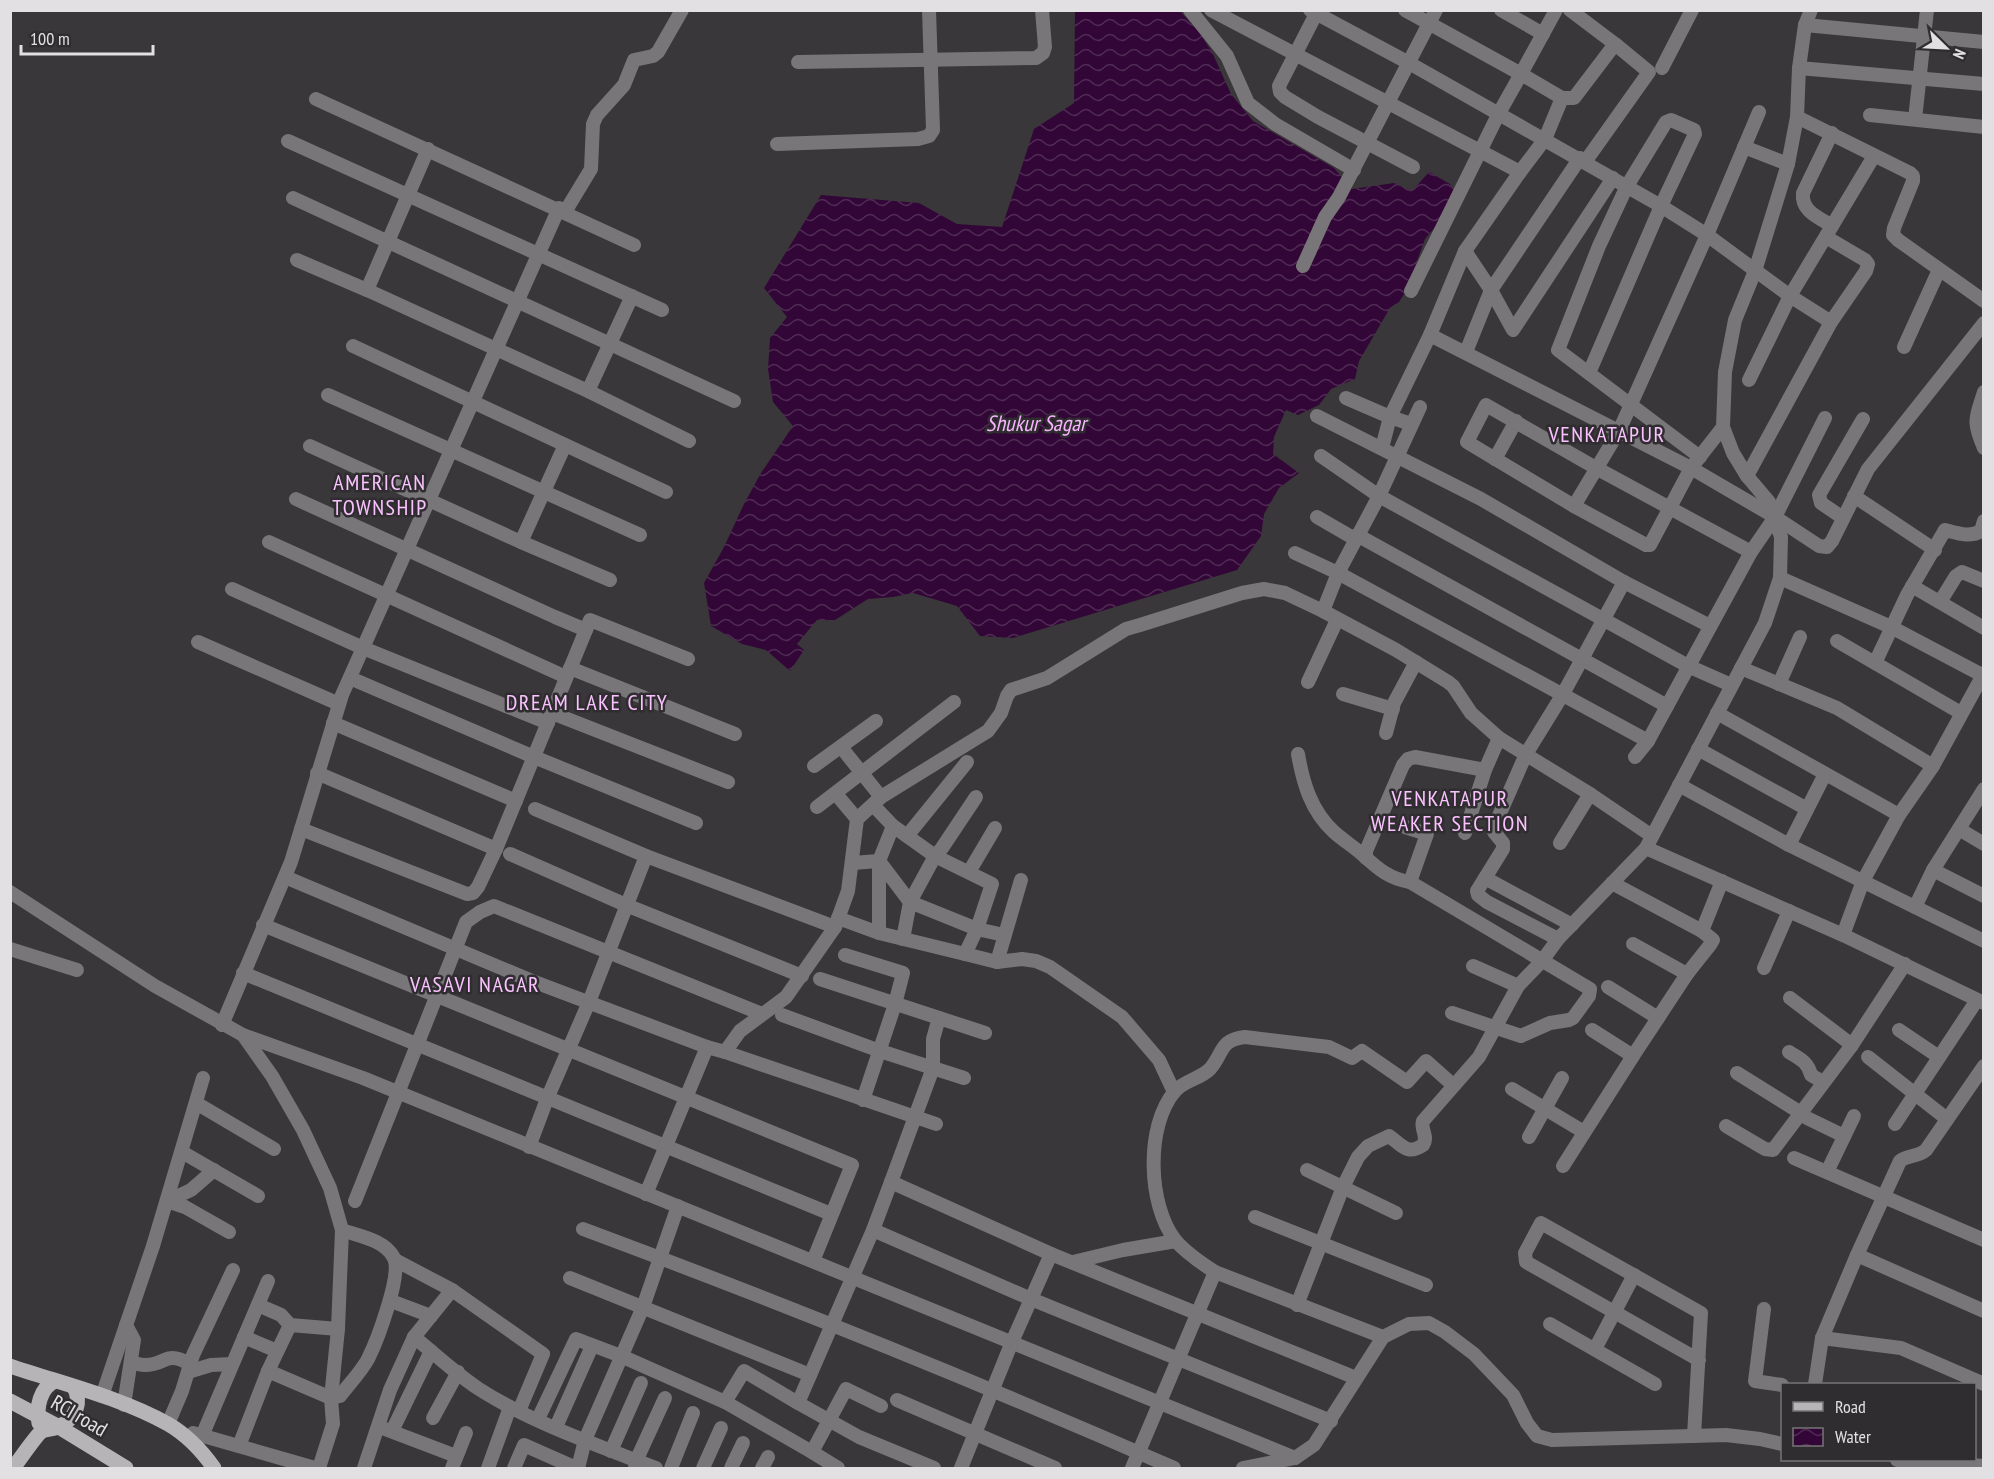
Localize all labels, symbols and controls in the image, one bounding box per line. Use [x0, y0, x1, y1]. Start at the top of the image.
scale bar [21, 18, 153, 56]
north arrow [1916, 18, 1976, 78]
text: 100 m [30, 27, 70, 50]
text: N [1949, 46, 1971, 62]
water label: Shukur Sagar [986, 409, 1089, 437]
district label: VENKATAPUR [1548, 420, 1665, 448]
district label: AMERICAN TOWNSHIP [332, 468, 428, 521]
district label: DREAM LAKE CITY [506, 688, 668, 716]
district label: VENKATAPUR WEAKER SECTION [1371, 784, 1529, 837]
district label: VASAVI NAGAR [409, 970, 540, 998]
legend [1781, 1383, 1976, 1461]
street label: RCI road [46, 1389, 112, 1442]
text: Road [1835, 1395, 1866, 1418]
text: Water [1835, 1425, 1871, 1448]

